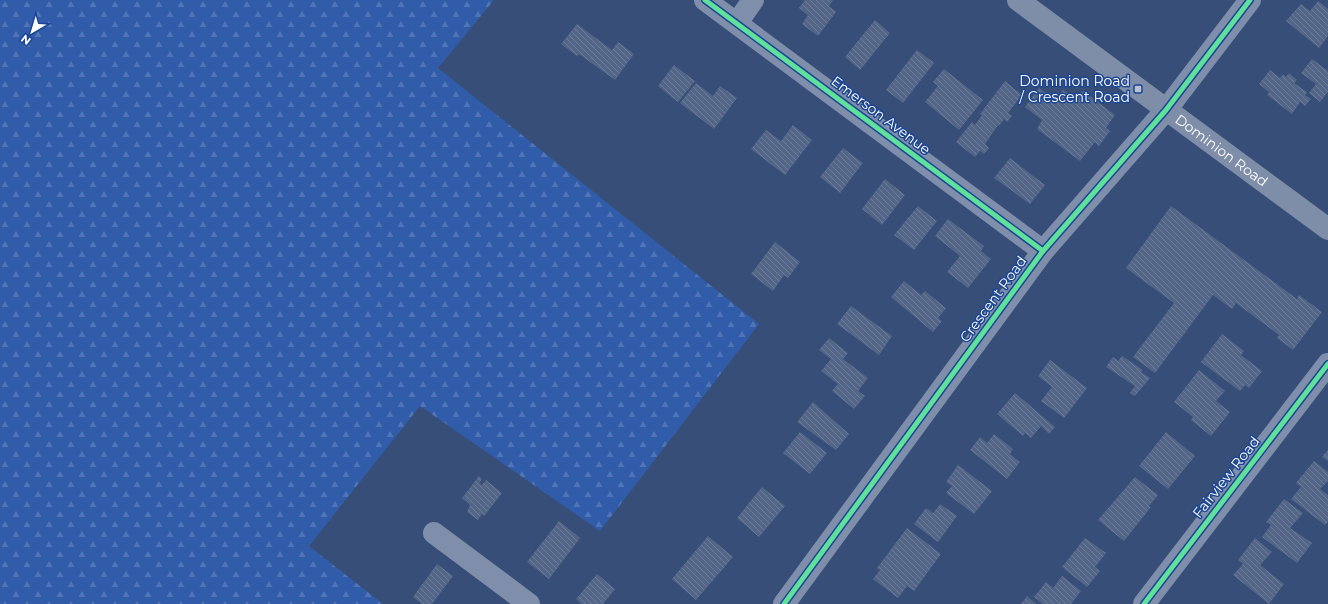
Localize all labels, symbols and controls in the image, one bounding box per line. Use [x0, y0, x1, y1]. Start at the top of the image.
north arrow [12, 12, 52, 52]
text: N [18, 32, 34, 48]
street label: Emerson Avenue [828, 72, 934, 158]
place label: Dominion Road / Crescent Road [1018, 72, 1130, 106]
marker: Dominion Road / Crescent Road [1133, 84, 1143, 94]
street label: Dominion Road [1172, 110, 1271, 190]
street label: Crescent Road [956, 252, 1030, 346]
street label: Fairview Road [1189, 433, 1263, 521]

